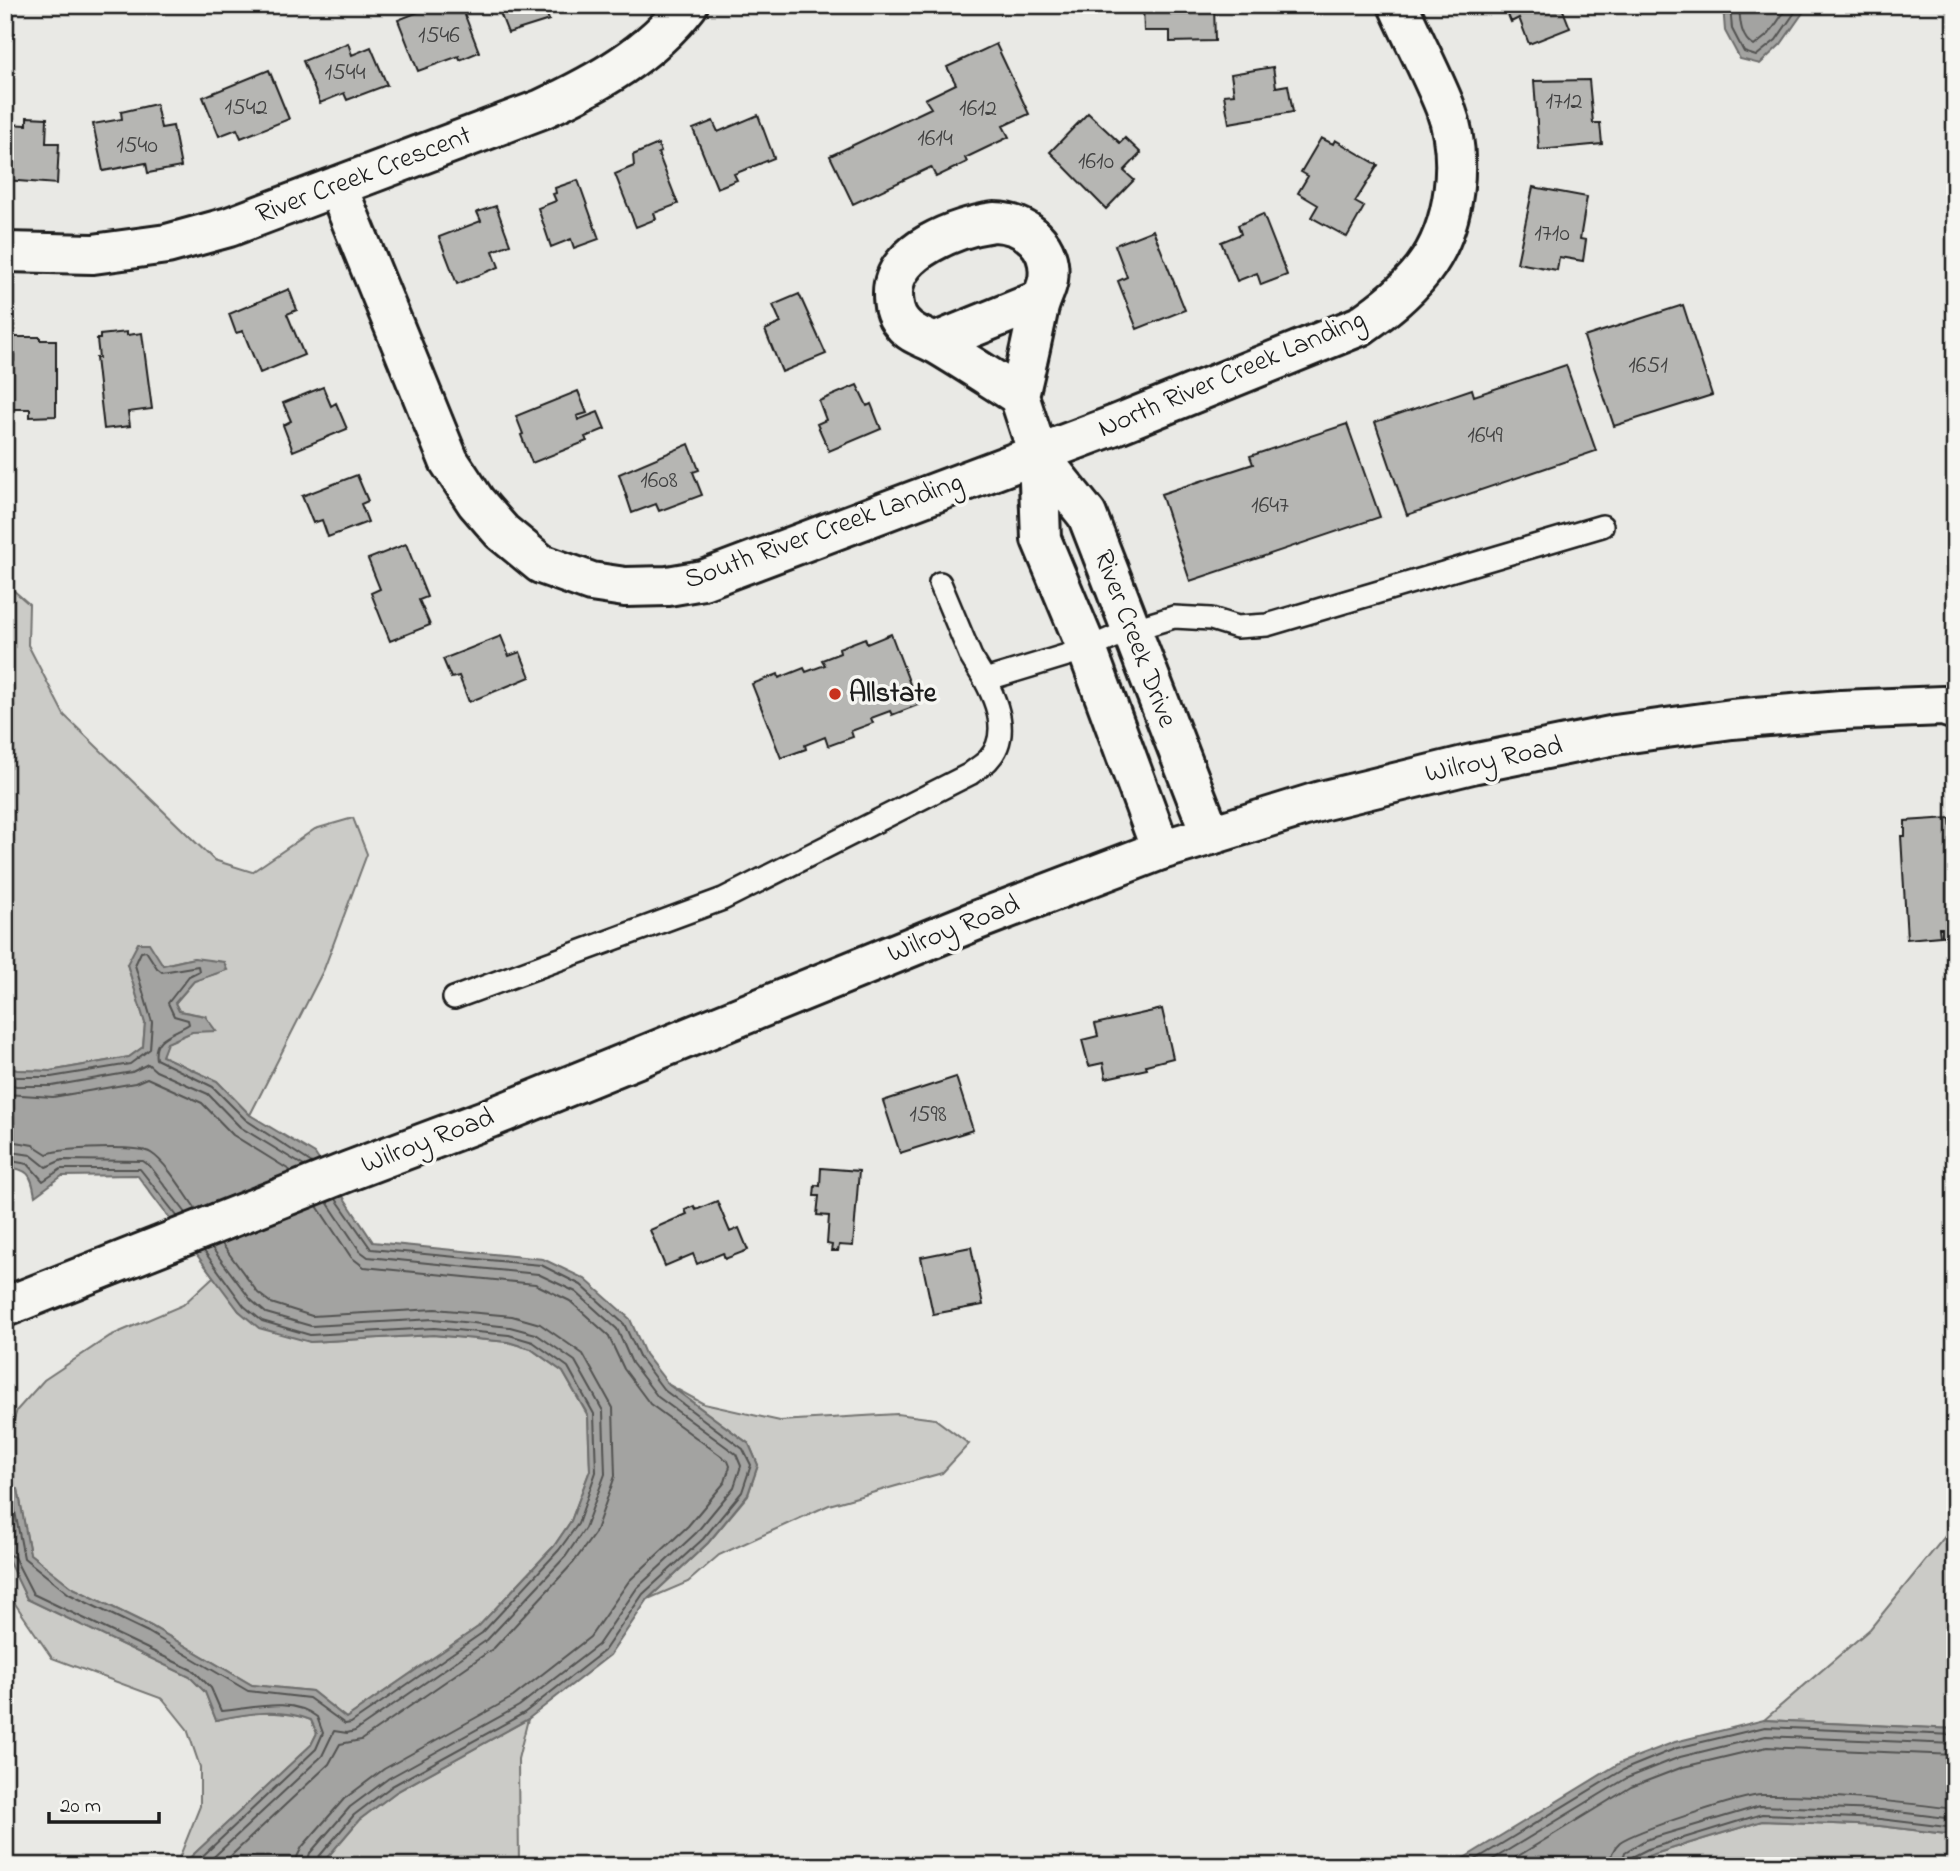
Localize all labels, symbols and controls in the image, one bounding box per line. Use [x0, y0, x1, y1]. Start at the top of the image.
house number: 1546 [418, 19, 460, 54]
house number: 1544 [324, 56, 366, 91]
house number: 1712 [1545, 85, 1583, 120]
house number: 1542 [224, 91, 268, 126]
house number: 1612 [959, 92, 997, 127]
street label: River Creek Crescent [250, 116, 478, 236]
house number: 1614 [917, 122, 953, 157]
house number: 1540 [116, 129, 158, 164]
house number: 1610 [1078, 145, 1114, 180]
house number: 1710 [1534, 217, 1570, 252]
street label: North River Creek Landing [1092, 300, 1372, 450]
house number: 1651 [1628, 349, 1668, 384]
house number: 1649 [1467, 419, 1503, 454]
street label: South River Creek Landing [679, 463, 969, 601]
house number: 1608 [640, 464, 678, 499]
house number: 1647 [1251, 489, 1289, 524]
street label: River Creek Drive [1081, 544, 1187, 734]
place label: Allstate [849, 674, 938, 715]
marker: Allstate [827, 686, 843, 702]
street label: Wilroy Road [1421, 726, 1567, 796]
street label: Wilroy Road [882, 885, 1027, 975]
street label: Wilroy Road [356, 1098, 501, 1186]
house number: 1598 [909, 1098, 947, 1133]
scale bar [49, 1780, 159, 1824]
text: 20 m [60, 1792, 101, 1822]

